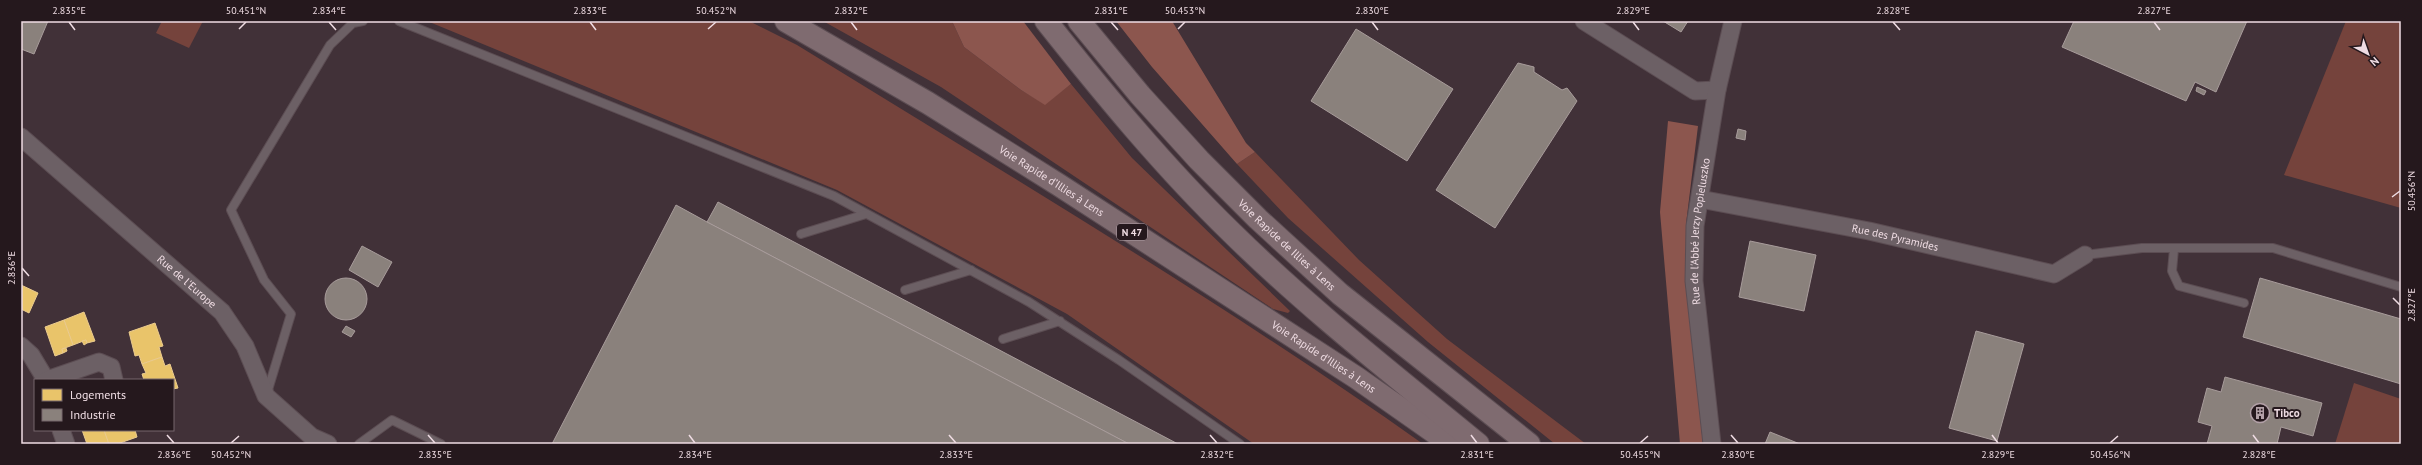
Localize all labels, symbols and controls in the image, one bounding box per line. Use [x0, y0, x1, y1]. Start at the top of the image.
text: 2.835°E [52, 4, 86, 17]
text: 50.451°N [226, 4, 266, 17]
text: 2.834°E [312, 4, 346, 17]
text: 2.833°E [573, 4, 607, 17]
text: 50.452°N [696, 4, 736, 17]
text: 2.832°E [834, 4, 868, 17]
text: 2.831°E [1094, 4, 1128, 17]
text: 50.453°N [1165, 4, 1205, 17]
text: 2.830°E [1355, 4, 1389, 17]
text: 2.829°E [1616, 4, 1650, 17]
text: 2.828°E [1876, 4, 1910, 17]
text: 2.827°E [2137, 4, 2171, 17]
north arrow [2348, 34, 2388, 74]
text: N [2367, 54, 2382, 69]
street label: Voie Rapide d’Illies à Lens [996, 142, 1107, 220]
street label: Rue de l'Abbé Jerzy Popieluszko [1687, 157, 1713, 305]
text: 50.456°N [2405, 171, 2418, 211]
street label: Voie Rapide de Illies à Lens [1235, 196, 1339, 294]
street label: Rue des Pyramides [1851, 221, 1940, 254]
road number: N 47 [1117, 224, 1147, 240]
text: 2.836°E [5, 251, 18, 285]
street label: Rue de l'Europe [154, 252, 220, 311]
text: 2.827°E [2405, 288, 2418, 322]
street label: Voie Rapide d’Illies à Lens [1268, 317, 1379, 396]
legend [34, 379, 174, 431]
text: Logements [70, 387, 126, 402]
building icon: Tibco [2249, 402, 2271, 424]
place label: Tibco [2274, 406, 2300, 420]
text: Industrie [70, 407, 116, 422]
text: 2.836°E [157, 448, 191, 461]
text: 50.452°N [211, 448, 251, 461]
text: 2.835°E [418, 448, 452, 461]
text: 2.834°E [678, 448, 712, 461]
text: 2.833°E [939, 448, 973, 461]
text: 2.832°E [1200, 448, 1234, 461]
text: 2.831°E [1460, 448, 1494, 461]
text: 50.455°N [1620, 448, 1660, 461]
text: 2.830°E [1721, 448, 1755, 461]
text: 2.829°E [1981, 448, 2015, 461]
text: 50.456°N [2090, 448, 2130, 461]
text: 2.828°E [2242, 448, 2276, 461]

